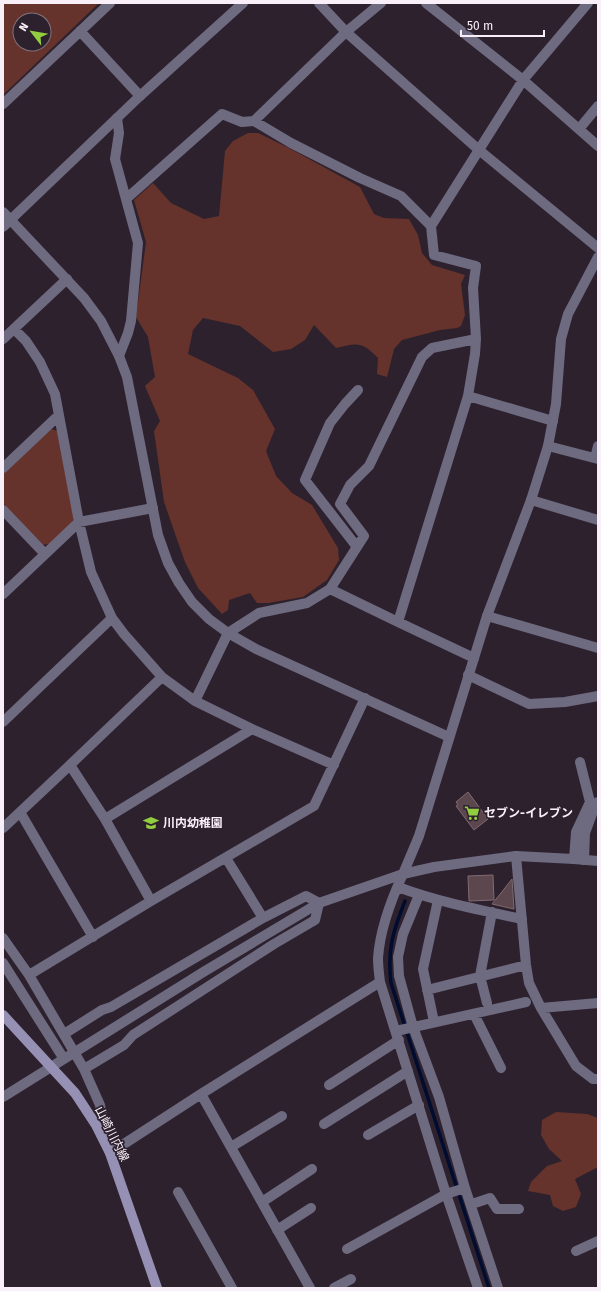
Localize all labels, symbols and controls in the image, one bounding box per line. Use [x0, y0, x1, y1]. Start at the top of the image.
north arrow [12, 12, 52, 52]
scale bar [461, 12, 544, 38]
text: 50 m [467, 19, 493, 33]
text: N [16, 21, 31, 34]
supermarket icon: セブン-イレブン [463, 804, 481, 822]
place label: セブン-イレブン [484, 806, 573, 820]
school or university icon: 川内幼稚園 [142, 814, 160, 832]
place label: 川内幼稚園 [163, 816, 223, 830]
street label: 山崎川内線 [92, 1104, 132, 1164]

